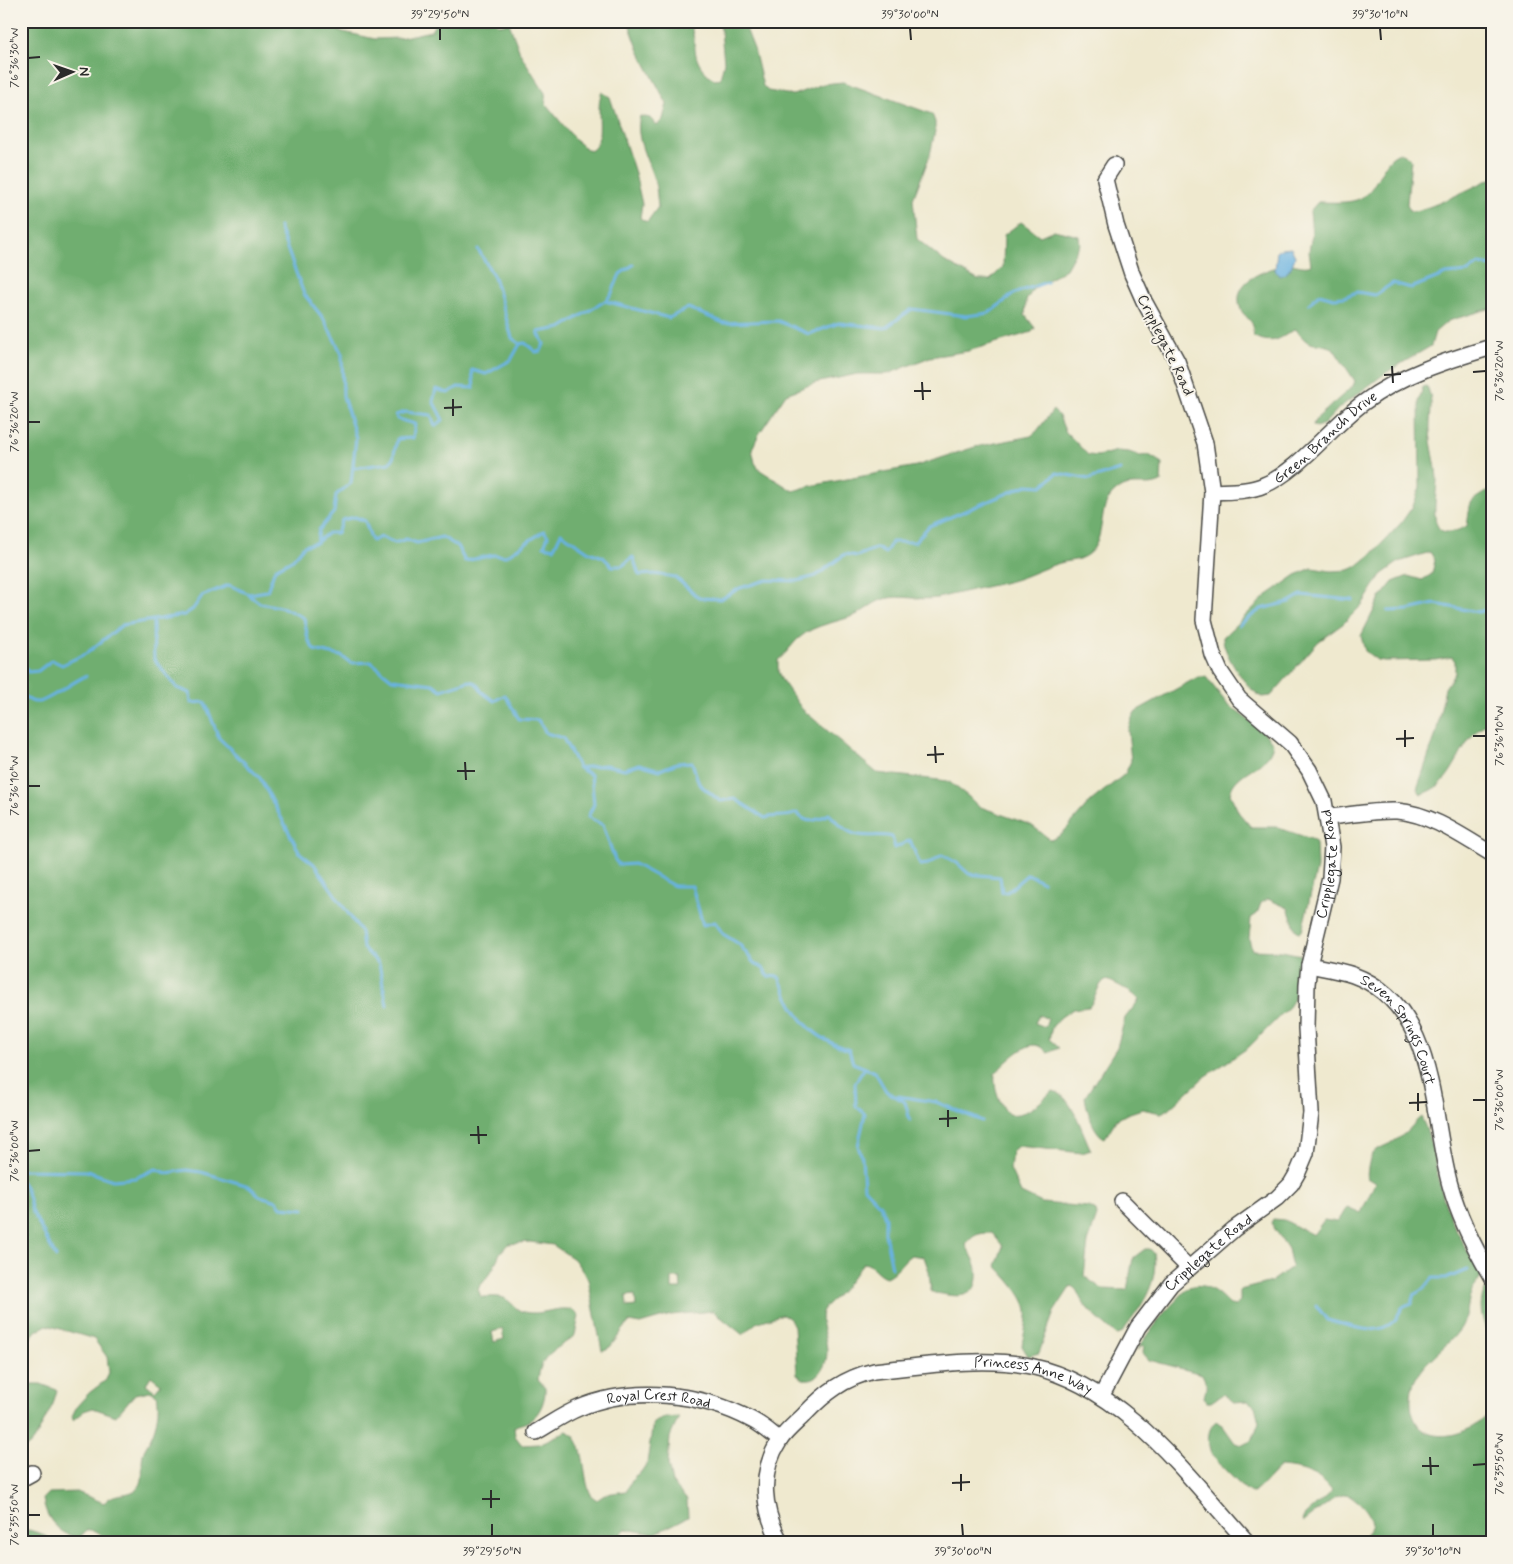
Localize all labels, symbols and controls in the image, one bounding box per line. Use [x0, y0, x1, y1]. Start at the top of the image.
text: 39°29'50"N [411, 7, 469, 23]
text: 39°30'00"N [881, 7, 939, 23]
text: 39°30'10"N [1352, 7, 1408, 23]
text: 76°36'30"W [7, 28, 23, 88]
north arrow [48, 48, 98, 98]
text: N [75, 67, 93, 77]
street label: Cripplegate Road [1131, 291, 1198, 400]
text: 76°36'20"W [1492, 341, 1508, 401]
street label: Green Branch Drive [1270, 387, 1382, 489]
text: 76°36'20"W [7, 392, 23, 452]
text: 76°36'10"W [1492, 706, 1508, 766]
text: 76°36'10"W [7, 756, 23, 816]
street label: Cripplegate Road [1312, 808, 1343, 921]
street label: Seven Springs Court [1357, 970, 1439, 1087]
text: 76°36'00"W [1492, 1069, 1508, 1131]
text: 76°36'00"W [7, 1120, 23, 1182]
street label: Cripplegate Road [1160, 1210, 1257, 1296]
street label: Princess Anne Way [974, 1353, 1096, 1400]
street label: Royal Crest Road [605, 1386, 713, 1414]
text: 76°35'50"W [1492, 1433, 1508, 1495]
text: 76°35'50"W [7, 1484, 23, 1546]
text: 39°29'50"N [463, 1544, 521, 1560]
text: 39°30'00"N [934, 1544, 992, 1560]
text: 39°30'10"N [1405, 1544, 1461, 1560]

